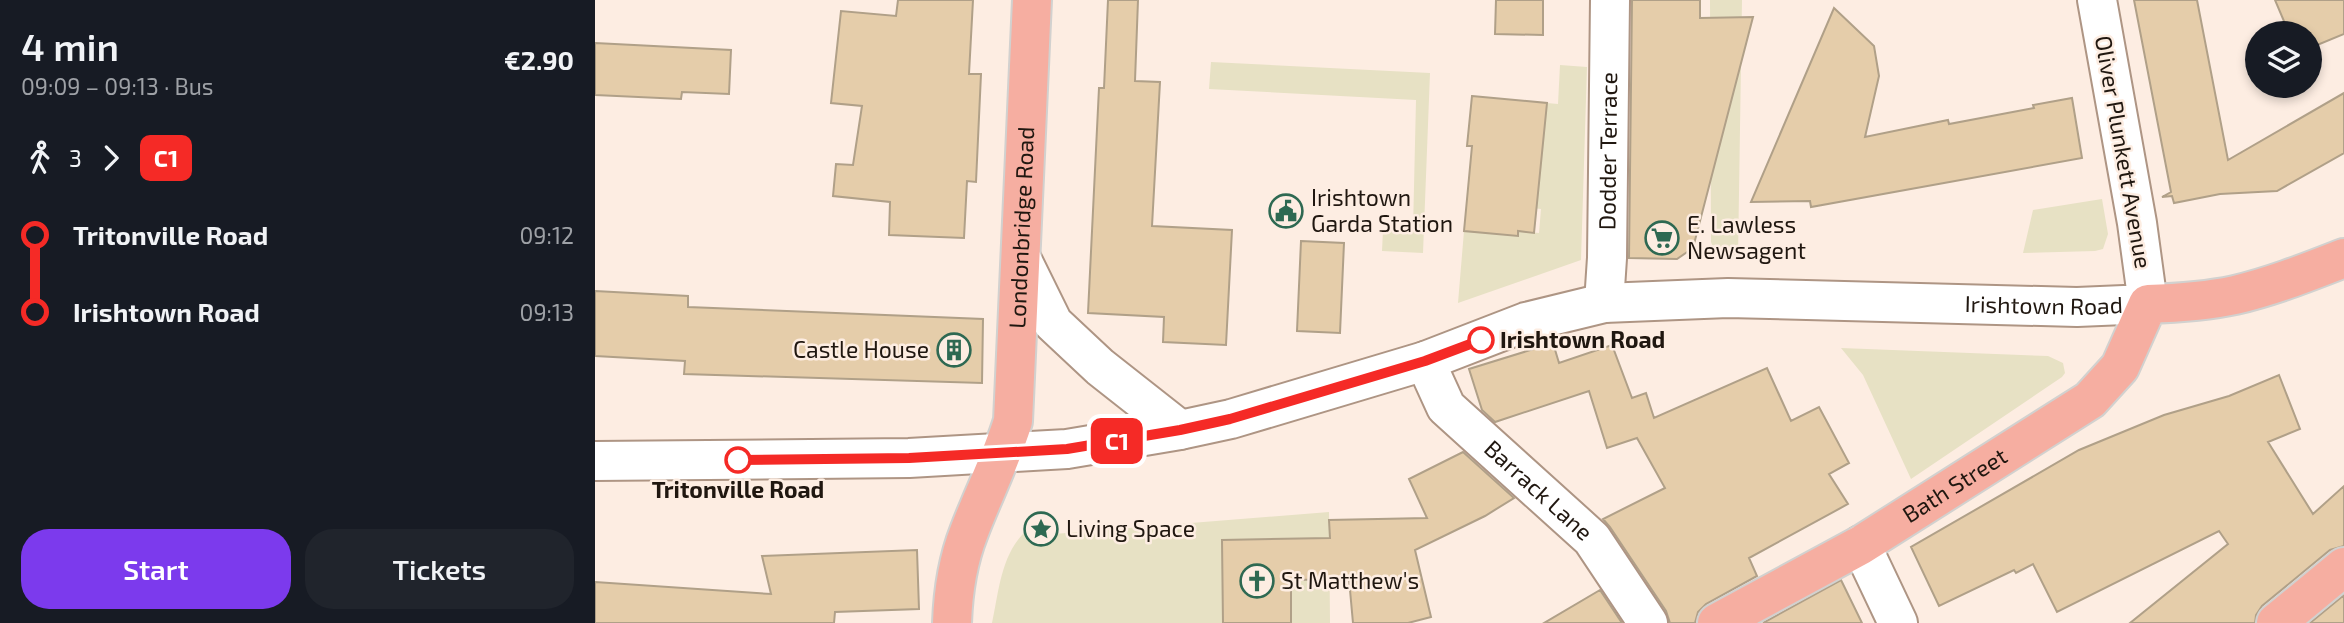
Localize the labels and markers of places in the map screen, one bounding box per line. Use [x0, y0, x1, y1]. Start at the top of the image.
place label: Irishtown Garda Station [1311, 183, 1453, 237]
public building icon: Irishtown Garda Station [1267, 192, 1305, 230]
place label: E. Lawless Newsagent [1687, 210, 1806, 264]
supermarket icon: E. Lawless Newsagent [1643, 219, 1681, 257]
place label: Irishtown Road [1500, 325, 1665, 353]
marker: Irishtown Road [1468, 327, 1494, 353]
building icon: Castle House [935, 331, 973, 369]
place label: Castle House [793, 335, 929, 363]
marker: Tritonville Road [725, 447, 751, 473]
place label: Tritonville Road [652, 475, 824, 503]
place icon: Living Space [1022, 510, 1060, 548]
place label: Living Space [1066, 514, 1195, 542]
church icon: St Matthew's [1238, 562, 1276, 600]
place label: St Matthew's [1281, 566, 1419, 594]

